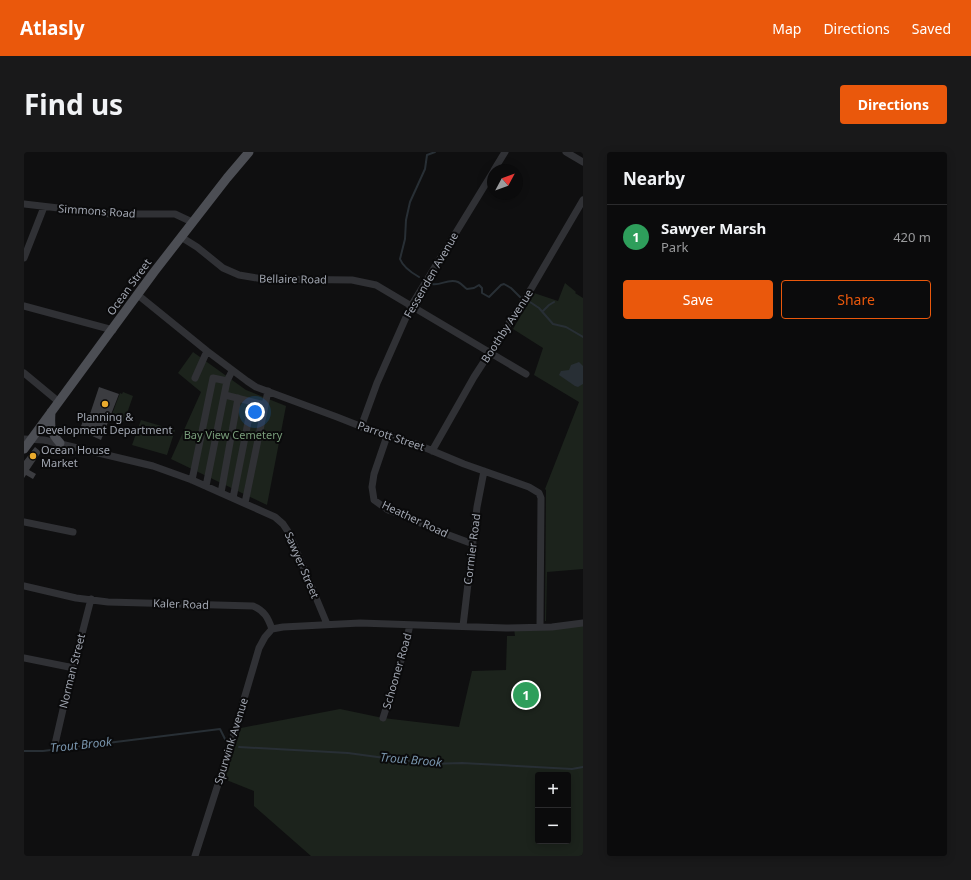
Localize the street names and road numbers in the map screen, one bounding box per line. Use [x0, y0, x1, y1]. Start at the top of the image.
street label: Simmons Road [58, 200, 136, 221]
street label: Fessenden Avenue [400, 229, 461, 320]
street label: Ocean Street [103, 255, 154, 318]
street label: Bellaire Road [259, 270, 327, 287]
street label: Boothby Avenue [477, 286, 536, 365]
street label: Parrott Street [356, 417, 427, 454]
street label: Heather Road [380, 497, 451, 540]
street label: Cormier Road [460, 513, 483, 585]
street label: Sawyer Street [282, 529, 323, 600]
street label: Kaler Road [153, 595, 209, 612]
street label: Schooner Road [379, 631, 415, 711]
street label: Norman Street [55, 632, 88, 710]
street label: Spurwink Avenue [210, 696, 251, 786]

